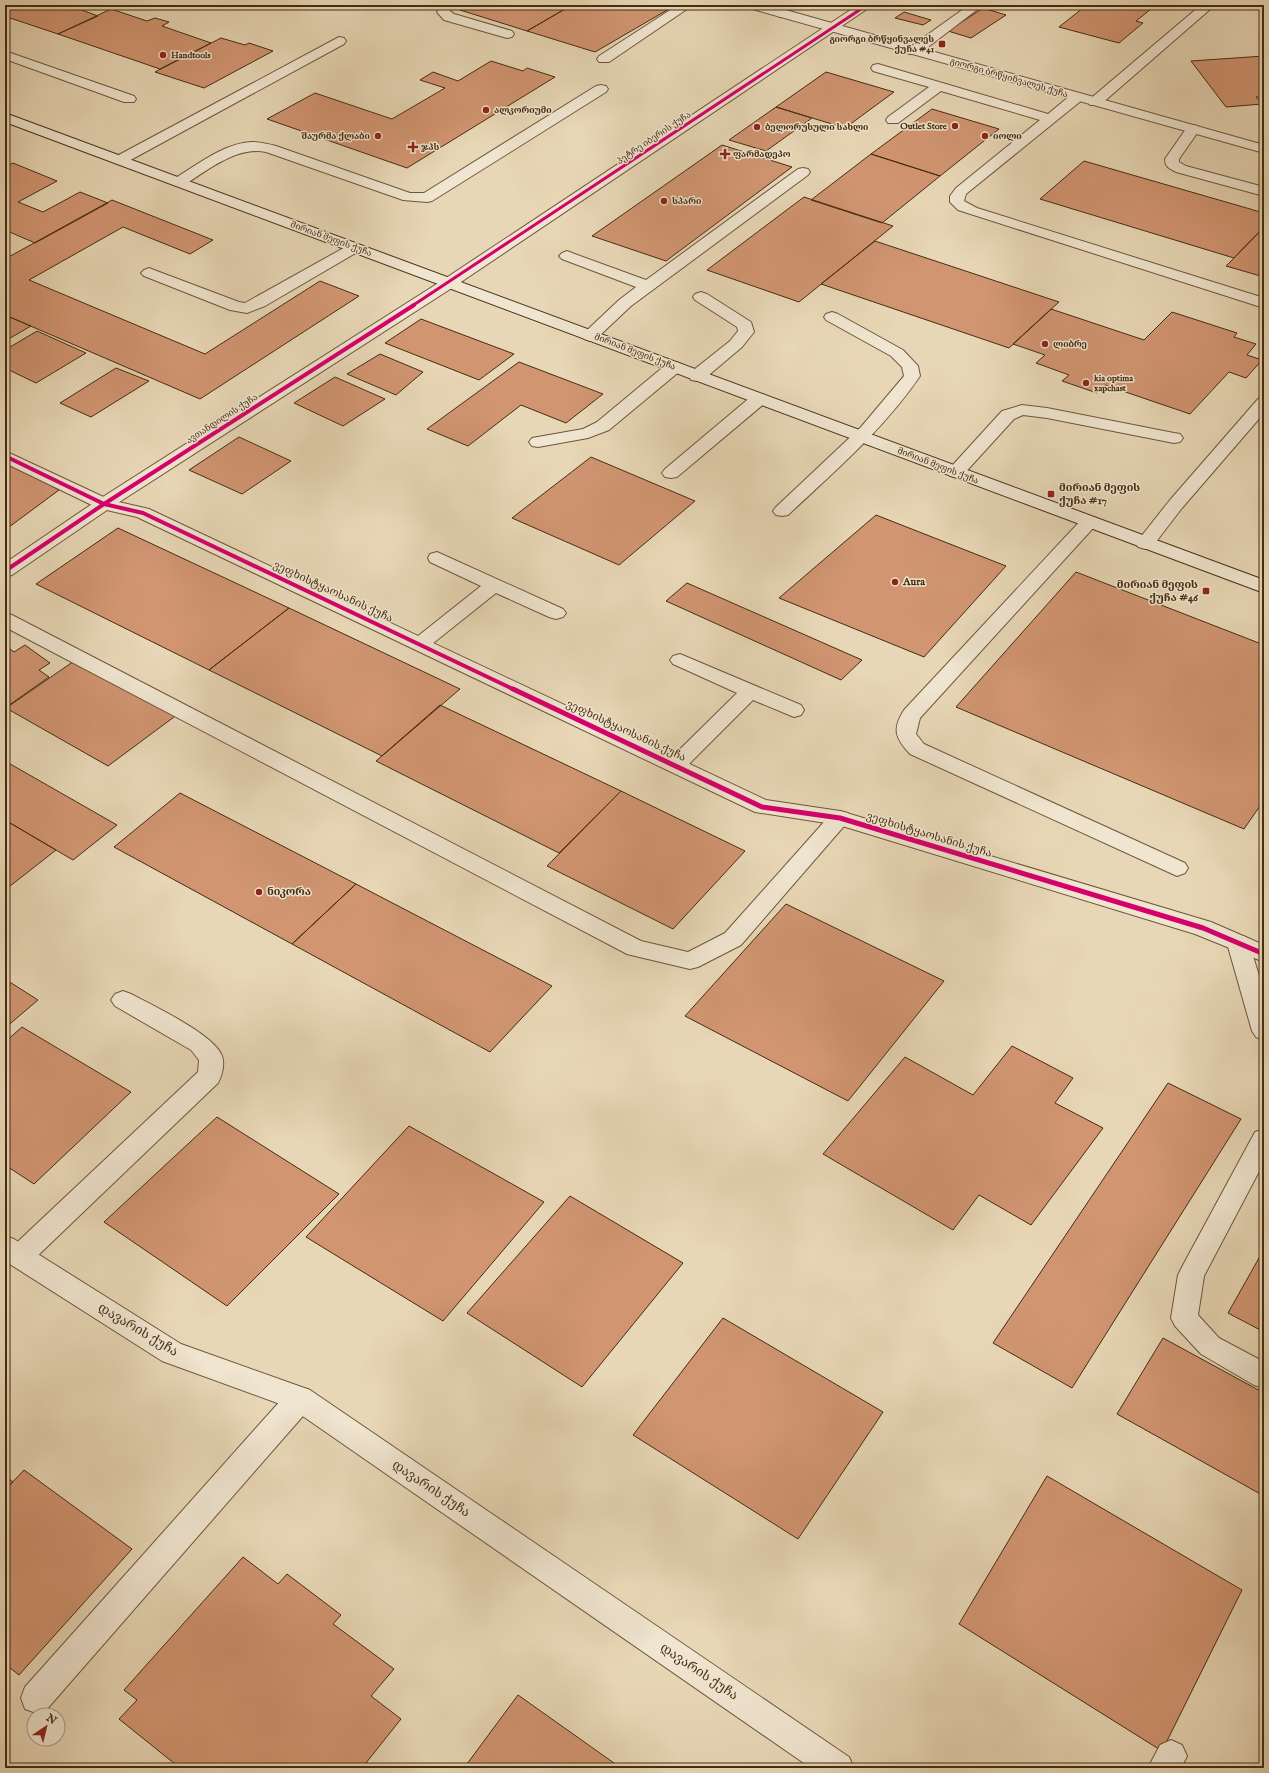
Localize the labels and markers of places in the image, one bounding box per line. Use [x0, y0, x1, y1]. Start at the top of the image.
place label: გიორგი ბრწყინვალეს ქუჩა #41 [829, 34, 935, 55]
marker: გიორგი ბრწყინვალეს ქუჩა #41 [937, 39, 947, 49]
marker: Handtools [158, 50, 168, 60]
place label: Handtools [171, 50, 211, 61]
marker: ალკორიუმი [481, 105, 491, 115]
place label: ალკორიუმი [494, 105, 552, 116]
place label: Outlet Store [900, 121, 948, 132]
marker: Outlet Store [950, 121, 960, 131]
marker: ბელორუსული სახლი [752, 122, 762, 132]
place label: ბელორუსული სახლი [765, 122, 869, 133]
place label: შაურმა ქლაბი [300, 131, 370, 142]
marker: შაურმა ქლაბი [373, 131, 383, 141]
marker: იოლი [980, 131, 990, 141]
place label: იოლი [993, 131, 1022, 142]
marker: ჯპს [408, 142, 418, 152]
place label: ჯპს [421, 142, 439, 153]
marker: ფარმადეპო [720, 149, 730, 159]
place label: ფარმადეპო [733, 149, 791, 160]
marker: სპარი [659, 196, 669, 206]
place label: სპარი [672, 196, 701, 207]
marker: ლიბრე [1040, 339, 1050, 349]
place label: ლიბრე [1053, 339, 1087, 350]
place label: kia optima xapchast [1093, 373, 1134, 394]
marker: kia optima xapchast [1081, 378, 1091, 388]
place label: მირიან მეფის ქუჩა #17 [1059, 481, 1140, 508]
marker: მირიან მეფის ქუჩა #17 [1046, 489, 1056, 499]
place label: Aura [902, 575, 925, 589]
marker: Aura [890, 577, 900, 587]
place label: მირიან მეფის ქუჩა #46 [1117, 578, 1199, 605]
marker: მირიან მეფის ქუჩა #46 [1201, 586, 1211, 596]
place label: ნიკორა [267, 885, 311, 899]
marker: ნიკორა [254, 887, 264, 897]

